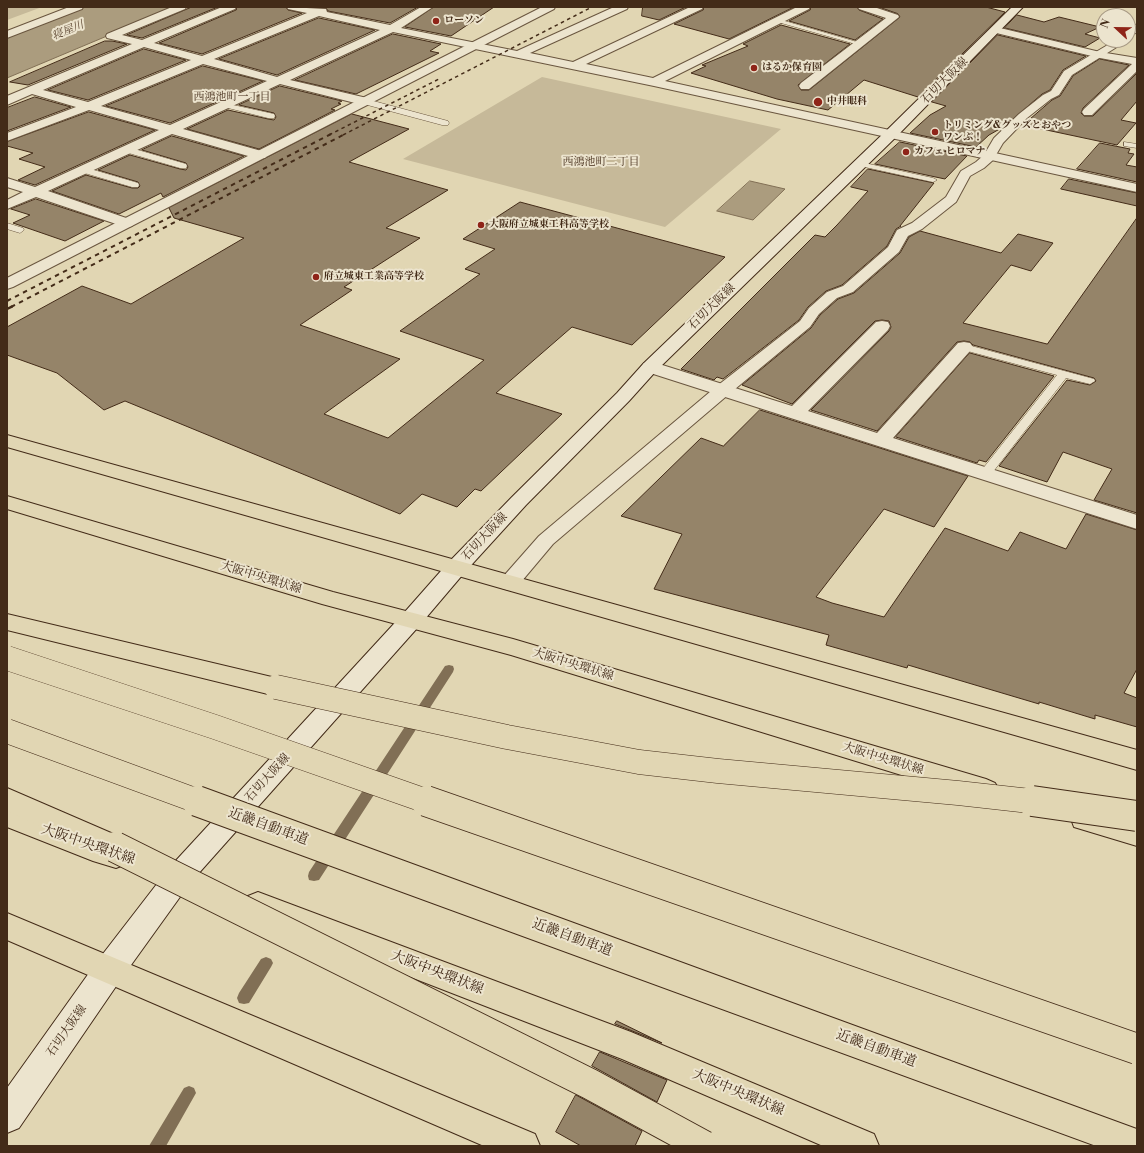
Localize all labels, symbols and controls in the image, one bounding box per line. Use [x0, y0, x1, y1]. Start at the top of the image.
north arrow [1096, 8, 1136, 48]
place label: ローソン [444, 15, 484, 27]
marker: ローソン [431, 16, 441, 26]
text: N [1098, 17, 1114, 31]
water label: 寝屋川 [50, 19, 86, 43]
street label: 石切大阪線 [919, 55, 971, 107]
place label: はるか保育園 [762, 62, 822, 74]
marker: はるか保育園 [749, 63, 759, 73]
district label: 西鴻池町一丁目 [194, 90, 270, 104]
marker: 中井眼科 [812, 96, 824, 108]
place label: 中井眼科 [827, 96, 867, 108]
place label: トリミング&グッズとおやつ ワンぷ！ [943, 120, 1071, 144]
marker: トリミング&グッズとおやつ ワンぷ！ [930, 127, 940, 137]
place label: カフェ ヒロマナ [914, 146, 986, 158]
marker: カフェ ヒロマナ [901, 147, 911, 157]
district label: 西鴻池町二丁目 [563, 155, 639, 169]
place label: 大阪府立城東工科高等学校 [489, 219, 609, 231]
marker: 大阪府立城東工科高等学校 [476, 220, 486, 230]
place label: 府立城東工業高等学校 [324, 271, 424, 283]
marker: 府立城東工業高等学校 [311, 272, 321, 282]
street label: 石切大阪線 [685, 281, 739, 333]
street label: 石切大阪線 [459, 510, 511, 564]
street label: 大阪中央環状線 [219, 559, 303, 597]
street label: 大阪中央環状線 [531, 646, 615, 684]
street label: 大阪中央環状線 [841, 740, 925, 778]
street label: 石切大阪線 [243, 751, 293, 805]
street label: 近畿自動車道 [226, 805, 310, 849]
street label: 大阪中央環状線 [39, 821, 137, 869]
street label: 近畿自動車道 [530, 916, 614, 960]
street label: 大阪中央環状線 [388, 948, 486, 998]
street label: 石切大阪線 [44, 1002, 90, 1060]
street label: 近畿自動車道 [834, 1027, 918, 1071]
street label: 大阪中央環状線 [690, 1066, 786, 1120]

